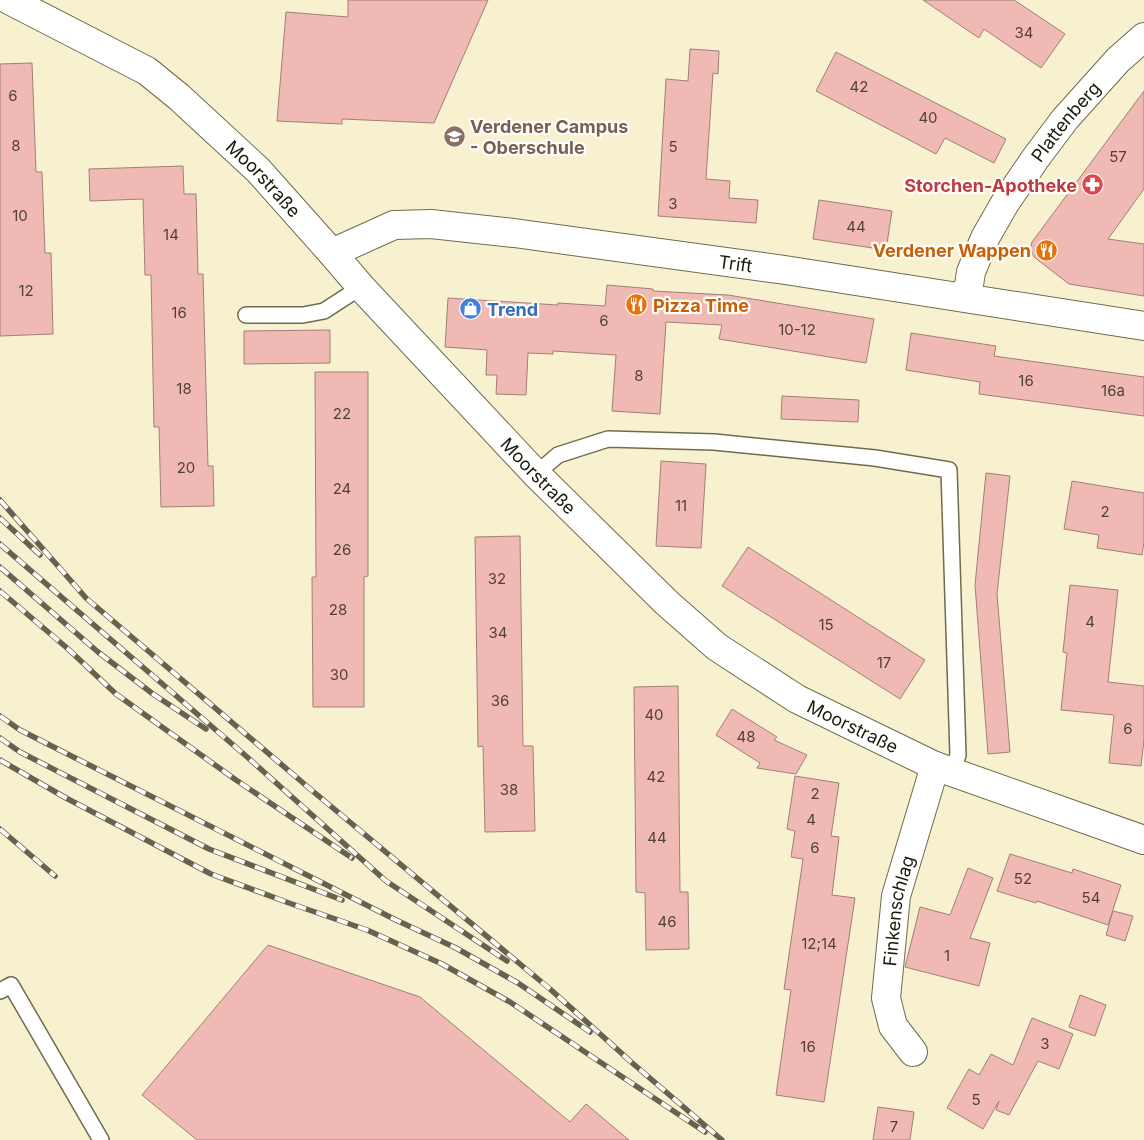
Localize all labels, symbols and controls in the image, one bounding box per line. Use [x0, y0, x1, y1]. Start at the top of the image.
house number: 34 [1015, 23, 1033, 42]
house number: 42 [850, 77, 868, 96]
street label: Plattenberg [1026, 77, 1104, 166]
house number: 6 [8, 86, 18, 105]
house number: 40 [918, 108, 938, 127]
place label: Verdener Campus - Oberschule [470, 116, 628, 158]
school or university icon: Verdener Campus - Oberschule [442, 124, 466, 148]
house number: 8 [11, 136, 21, 155]
street label: Moorstraße [222, 136, 305, 221]
house number: 5 [668, 137, 678, 156]
house number: 57 [1109, 147, 1127, 166]
pharmacy icon: Storchen-Apotheke [1081, 173, 1105, 197]
place label: Storchen-Apotheke [904, 175, 1077, 196]
house number: 3 [668, 194, 678, 213]
house number: 10 [12, 206, 28, 225]
house number: 44 [846, 217, 866, 236]
house number: 14 [163, 225, 179, 244]
restaurant icon: Verdener Wappen [1035, 238, 1059, 262]
place label: Verdener Wappen [873, 240, 1031, 261]
street label: Trift [717, 251, 754, 276]
house number: 12 [18, 281, 34, 300]
restaurant icon: Pizza Time [625, 293, 649, 317]
place label: Pizza Time [653, 295, 749, 316]
shop icon: Trend [459, 297, 483, 321]
place label: Trend [487, 299, 538, 320]
house number: 16 [171, 303, 187, 322]
house number: 6 [599, 311, 609, 330]
house number: 10-12 [778, 320, 816, 339]
house number: 8 [634, 366, 644, 385]
house number: 16 [1018, 371, 1034, 390]
house number: 18 [176, 379, 192, 398]
house number: 16a [1101, 381, 1125, 400]
house number: 22 [333, 404, 351, 423]
street label: Moorstraße [497, 433, 581, 518]
house number: 20 [177, 458, 195, 477]
house number: 24 [333, 479, 351, 498]
house number: 11 [675, 496, 687, 515]
house number: 2 [1100, 502, 1110, 521]
house number: 26 [333, 540, 351, 559]
house number: 32 [488, 569, 506, 588]
house number: 28 [329, 600, 347, 619]
house number: 4 [1085, 612, 1095, 631]
house number: 15 [818, 615, 834, 634]
house number: 34 [489, 623, 507, 642]
house number: 17 [877, 653, 891, 672]
house number: 30 [330, 665, 348, 684]
house number: 36 [491, 691, 509, 710]
street label: Moorstraße [804, 695, 902, 757]
house number: 40 [644, 705, 664, 724]
house number: 6 [1123, 719, 1133, 738]
house number: 48 [737, 727, 755, 746]
house number: 42 [647, 767, 665, 786]
house number: 38 [500, 780, 518, 799]
house number: 2 [810, 784, 820, 803]
house number: 4 [806, 810, 816, 829]
house number: 44 [647, 828, 667, 847]
house number: 6 [810, 838, 820, 857]
street label: Finkenschlag [879, 853, 918, 967]
house number: 52 [1014, 869, 1032, 888]
house number: 54 [1082, 888, 1100, 907]
house number: 46 [658, 912, 677, 931]
house number: 12;14 [801, 934, 837, 953]
house number: 1 [944, 946, 950, 965]
house number: 3 [1040, 1034, 1050, 1053]
house number: 16 [800, 1037, 816, 1056]
house number: 5 [971, 1090, 981, 1109]
house number: 7 [890, 1117, 898, 1136]

